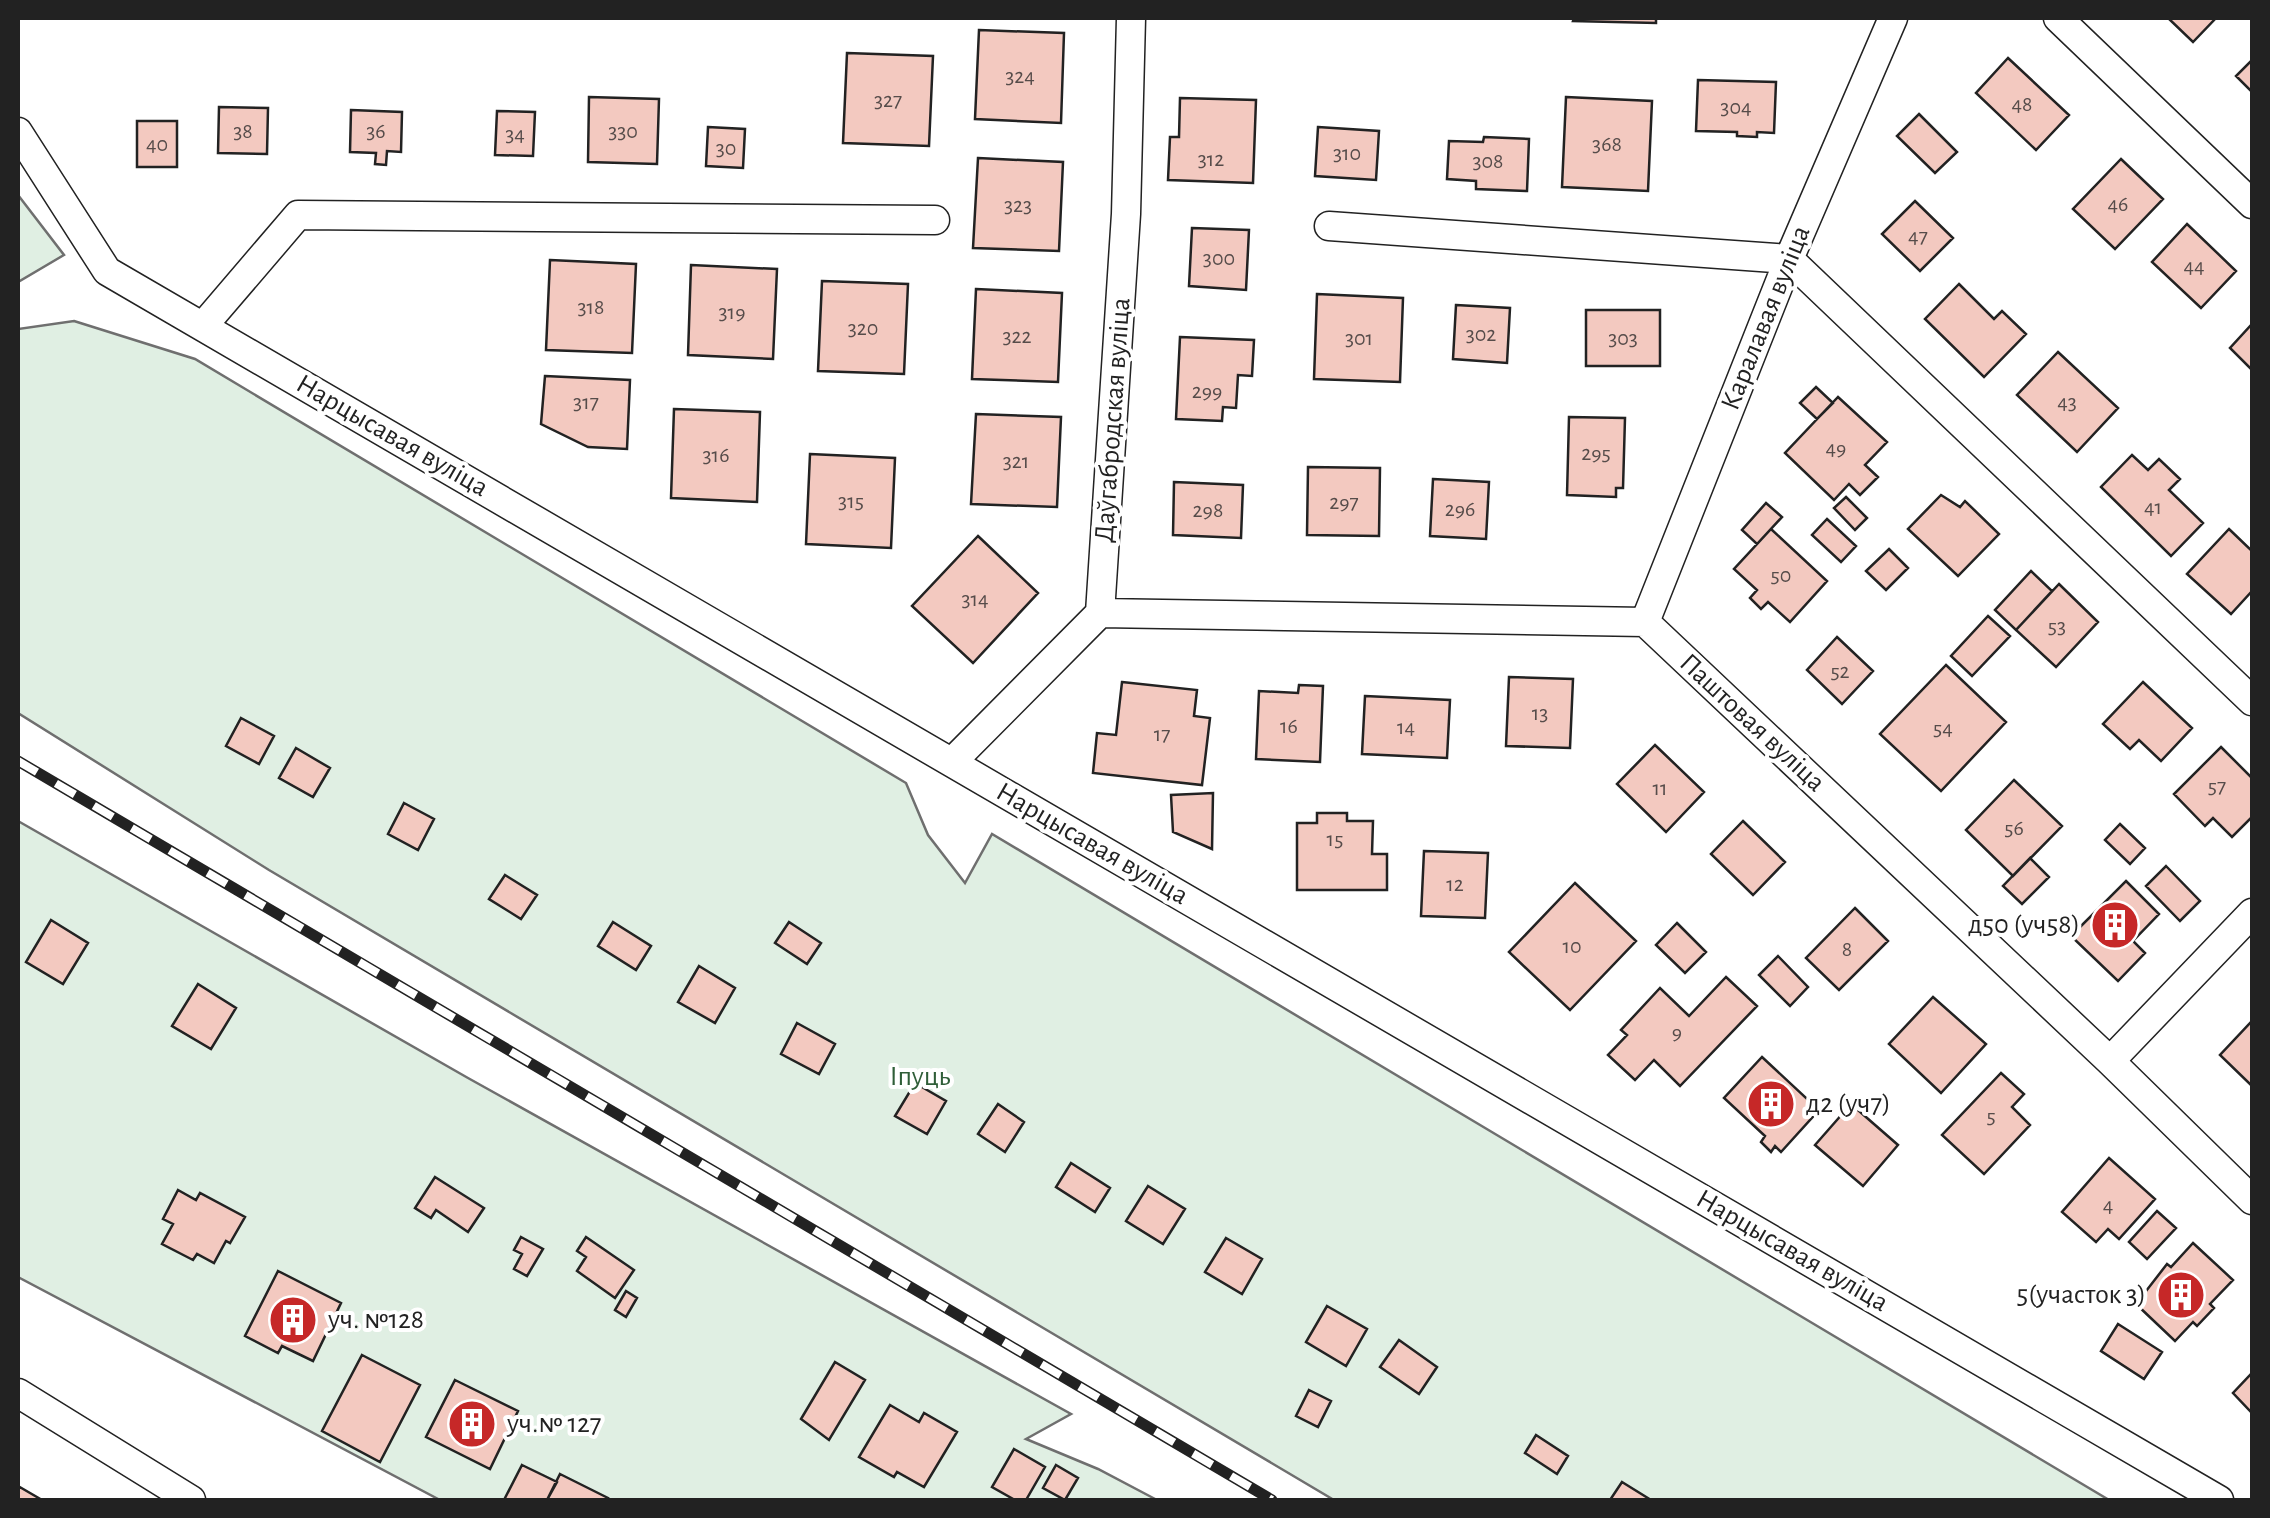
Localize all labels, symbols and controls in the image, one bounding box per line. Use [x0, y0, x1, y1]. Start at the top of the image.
house number: 324 [1005, 65, 1035, 87]
house number: 327 [874, 89, 902, 111]
house number: 48 [2011, 93, 2033, 115]
house number: 304 [1720, 96, 1752, 118]
house number: 38 [233, 120, 253, 142]
house number: 36 [366, 120, 386, 142]
house number: 330 [608, 120, 638, 142]
house number: 34 [505, 123, 525, 145]
house number: 40 [146, 133, 168, 155]
house number: 368 [1592, 133, 1622, 155]
house number: 30 [716, 137, 736, 159]
house number: 310 [1333, 142, 1361, 164]
house number: 312 [1198, 148, 1224, 170]
house number: 308 [1472, 150, 1504, 172]
house number: 46 [2108, 193, 2128, 215]
house number: 323 [1004, 194, 1032, 216]
street label: Каралавая вуліца [1716, 222, 1816, 414]
house number: 47 [1908, 225, 1928, 247]
house number: 300 [1203, 247, 1235, 269]
house number: 44 [2183, 255, 2205, 277]
house number: 318 [577, 296, 605, 318]
street label: Даўгабродская вуліца [1090, 296, 1136, 543]
house number: 319 [719, 301, 745, 323]
house number: 320 [848, 317, 878, 339]
house number: 302 [1466, 323, 1496, 345]
house number: 322 [1002, 325, 1032, 347]
house number: 301 [1345, 327, 1373, 349]
house number: 303 [1608, 327, 1638, 349]
street label: Нарцысавая вуліца [291, 370, 493, 502]
house number: 299 [1192, 380, 1222, 402]
house number: 317 [573, 391, 599, 413]
house number: 43 [2057, 391, 2077, 413]
house number: 49 [1826, 437, 1846, 459]
house number: 295 [1581, 442, 1611, 464]
house number: 316 [703, 444, 729, 466]
house number: 321 [1003, 450, 1029, 472]
house number: 315 [838, 490, 864, 512]
house number: 297 [1329, 491, 1359, 513]
house number: 41 [2144, 496, 2162, 518]
house number: 296 [1445, 498, 1475, 520]
house number: 298 [1193, 499, 1223, 521]
house number: 50 [1771, 564, 1791, 586]
house number: 314 [961, 588, 989, 610]
house number: 53 [2048, 615, 2066, 637]
street label: Паштовая вуліца [1674, 649, 1830, 797]
house number: 52 [1830, 660, 1850, 682]
house number: 13 [1532, 702, 1548, 724]
house number: 16 [1280, 715, 1298, 737]
house number: 14 [1397, 716, 1415, 738]
house number: 54 [1933, 717, 1953, 739]
house number: 17 [1154, 723, 1170, 745]
house number: 57 [2208, 775, 2226, 797]
house number: 11 [1652, 777, 1668, 799]
street label: Нарцысавая вуліца [991, 778, 1193, 910]
house number: 56 [2004, 817, 2024, 839]
house number: 15 [1327, 828, 1343, 850]
house number: 12 [1446, 873, 1464, 895]
building icon: д50 (уч58) [2089, 899, 2141, 951]
place label: д50 (уч58) [1968, 911, 2080, 939]
house number: 10 [1562, 935, 1582, 957]
house number: 8 [1842, 938, 1852, 960]
house number: 9 [1672, 1021, 1682, 1043]
park label: Іпуць [890, 1063, 951, 1091]
building icon: д2 (уч7) [1745, 1078, 1797, 1130]
place label: д2 (уч7) [1806, 1090, 1891, 1118]
house number: 5 [1986, 1105, 1996, 1127]
street label: Нарцысавая вуліца [1691, 1185, 1893, 1317]
house number: 4 [2103, 1194, 2113, 1216]
building icon: 5(участок 3) [2155, 1269, 2207, 1321]
place label: 5(участок 3) [2017, 1281, 2146, 1309]
building icon: уч. №128 [267, 1294, 319, 1346]
place label: уч. №128 [327, 1306, 424, 1334]
building icon: уч.№ 127 [446, 1398, 498, 1450]
place label: уч.№ 127 [506, 1410, 601, 1438]

